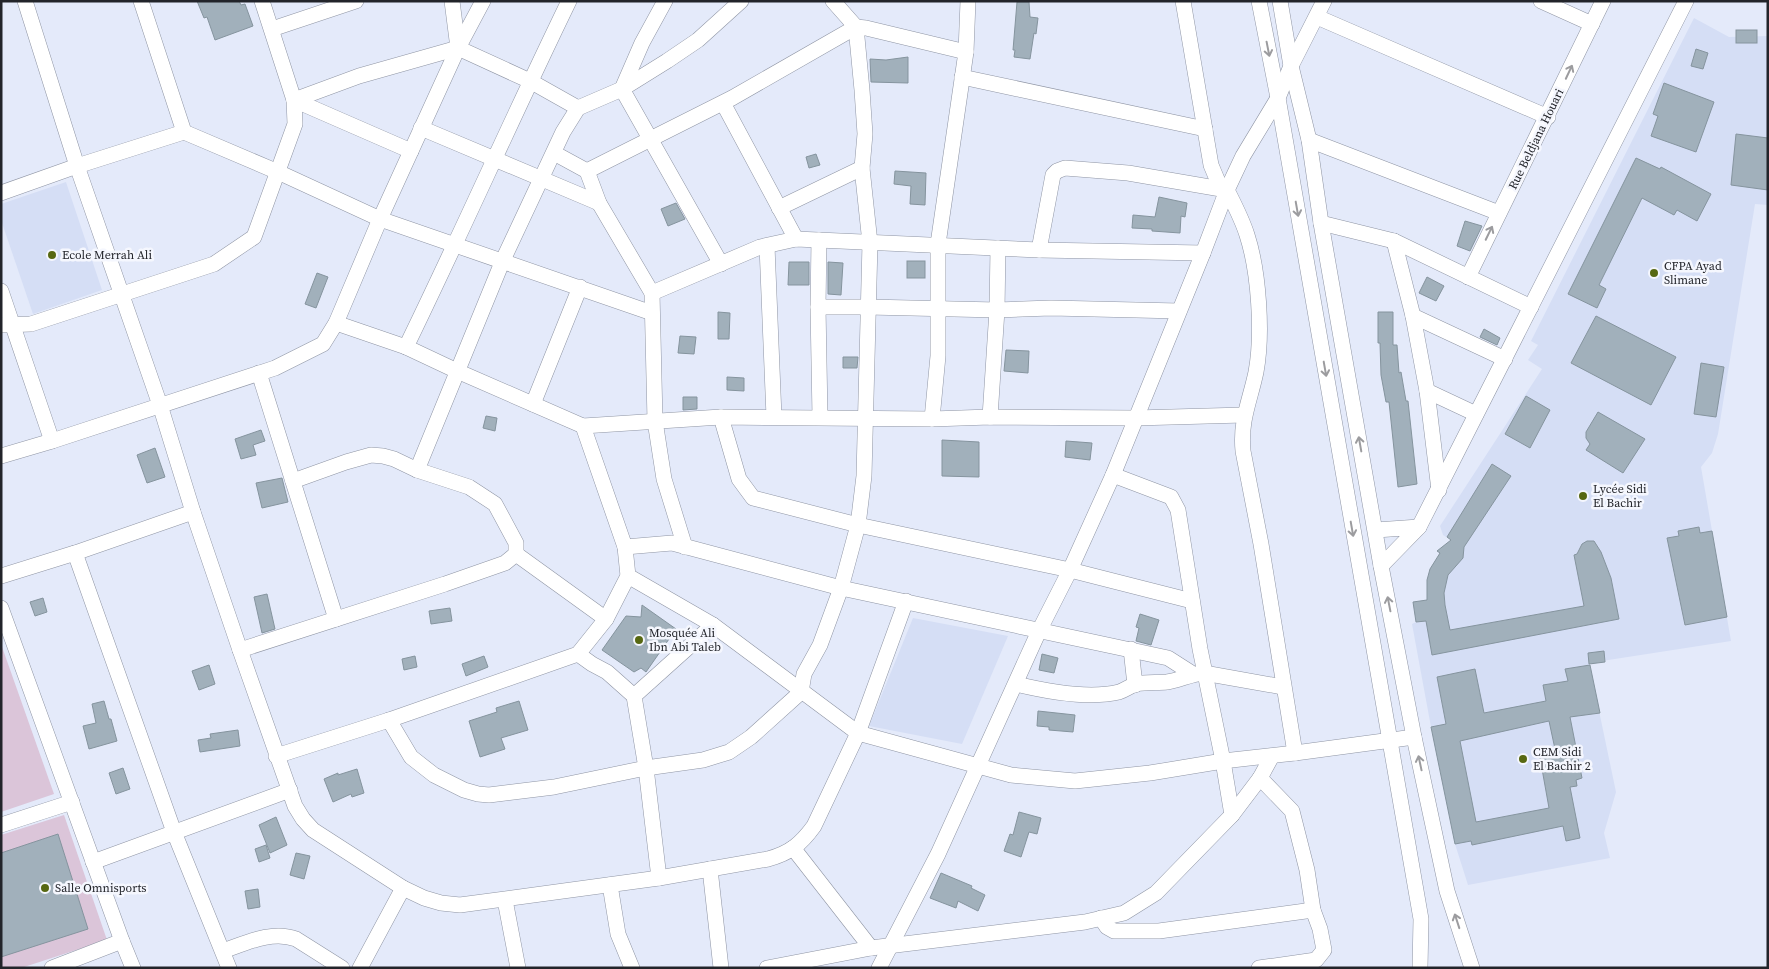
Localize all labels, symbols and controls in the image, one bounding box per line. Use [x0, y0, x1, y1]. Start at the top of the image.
one-way arrow [1264, 41, 1274, 57]
one-way arrow [1564, 64, 1574, 79]
street label: Rue Beldjana Houari [1505, 86, 1568, 192]
one-way arrow [1292, 201, 1302, 217]
one-way arrow [1485, 226, 1495, 241]
place label: Ecole Merrah Ali [62, 247, 152, 263]
marker: Ecole Merrah Ali [46, 249, 58, 261]
place label: CFPA Ayad Slimane [1664, 258, 1722, 288]
marker: CFPA Ayad Slimane [1648, 267, 1660, 279]
one-way arrow [1320, 361, 1330, 377]
one-way arrow [1355, 436, 1365, 452]
place label: Lycée Sidi El Bachir [1593, 481, 1647, 511]
marker: Lycée Sidi El Bachir [1577, 490, 1589, 502]
one-way arrow [1348, 521, 1358, 537]
one-way arrow [1383, 596, 1393, 612]
place label: Mosquée Ali Ibn Abi Taleb [649, 625, 721, 655]
marker: Mosquée Ali Ibn Abi Taleb [633, 634, 645, 646]
place label: CEM Sidi El Bachir 2 [1533, 744, 1591, 774]
marker: CEM Sidi El Bachir 2 [1517, 753, 1529, 765]
one-way arrow [1415, 756, 1424, 772]
place label: Salle Omnisports [55, 880, 147, 896]
marker: Salle Omnisports [39, 882, 51, 894]
one-way arrow [1452, 914, 1461, 930]

